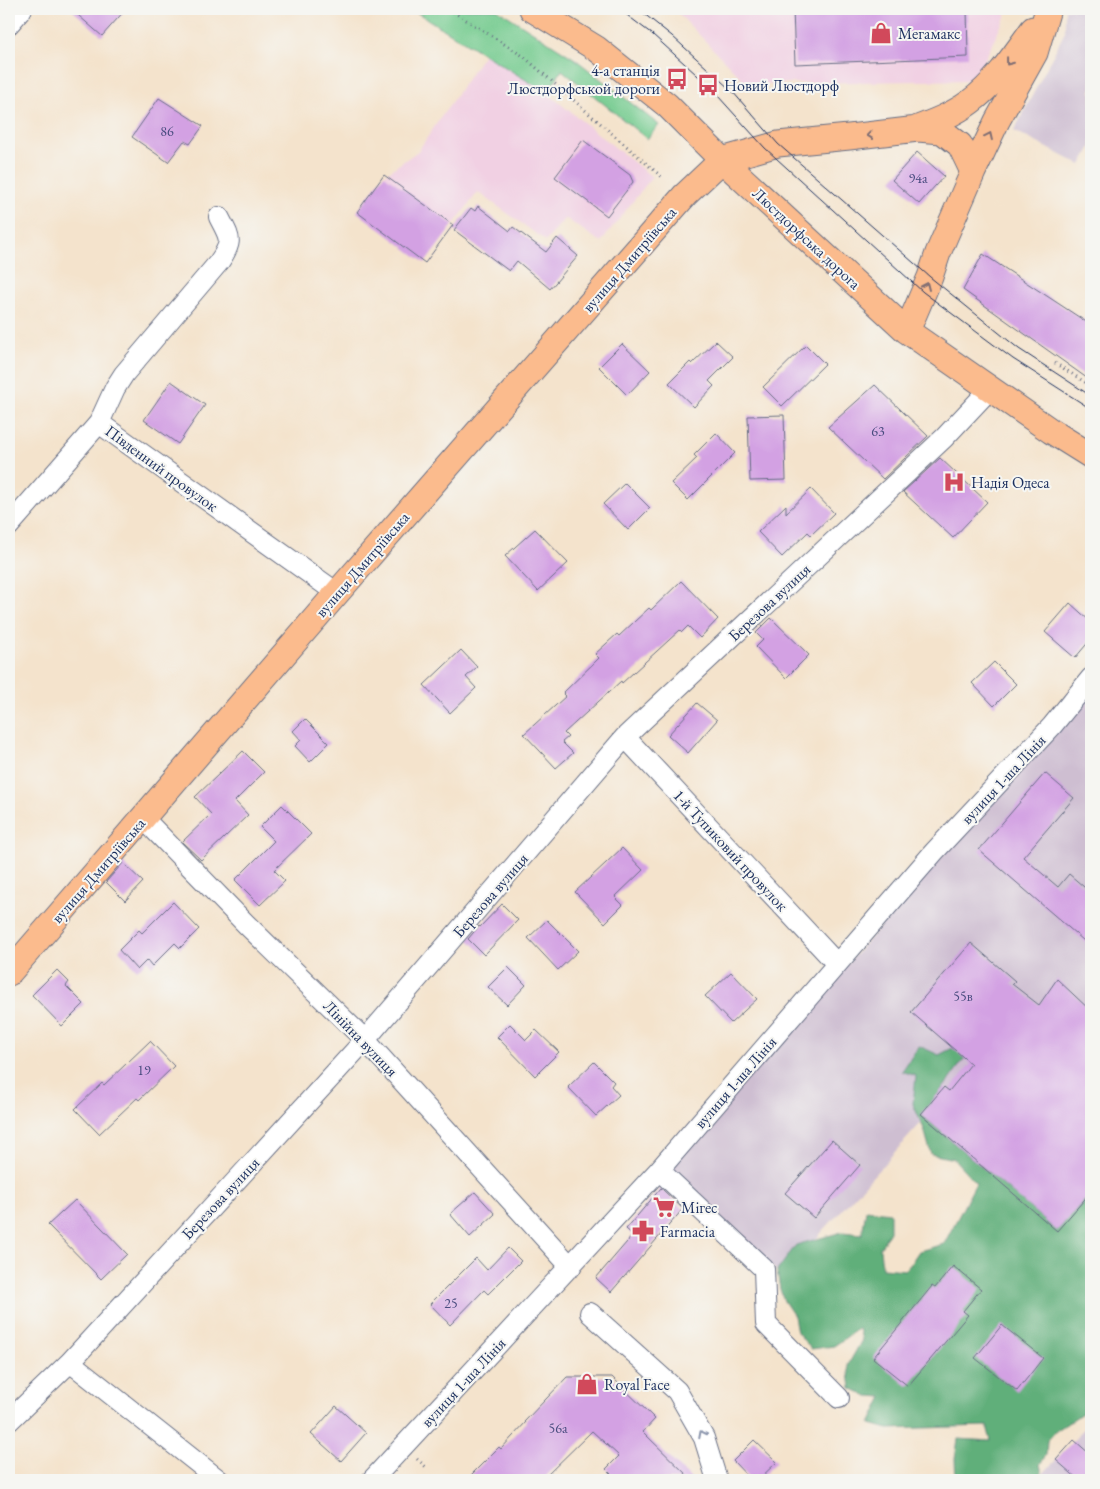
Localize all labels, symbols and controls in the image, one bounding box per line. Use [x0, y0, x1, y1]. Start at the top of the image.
shop icon: Мегамакс [868, 20, 894, 46]
place label: Мегамакс [898, 23, 961, 44]
one-way arrow [1005, 57, 1014, 66]
place label: 4-а станція Люстдорфськой дороги [508, 60, 661, 99]
bus stop icon: 4-а станція Люстдорфськой дороги [664, 66, 690, 92]
bus stop icon: Новий Люстдорф [695, 72, 721, 98]
place label: Новий Люстдорф [724, 75, 839, 96]
house number: 86 [160, 122, 174, 140]
one-way arrow [865, 129, 873, 140]
one-way arrow [983, 133, 993, 142]
house number: 94а [908, 169, 928, 187]
street label: Люстдорфська дорога [748, 183, 866, 294]
street label: вулиця Дмитріївська [578, 202, 681, 317]
one-way arrow [919, 282, 930, 291]
street label: Південний провулок [101, 420, 223, 517]
house number: 63 [871, 422, 885, 440]
hospital icon: Надія Одеса [941, 469, 967, 495]
place label: Надія Одеса [971, 472, 1050, 493]
street label: вулиця Дмитріївська [311, 507, 414, 622]
street label: Березова вулиця [724, 559, 815, 646]
street label: вулиця 1-ша Лінія [956, 730, 1050, 829]
street label: 1-й Тупиковий провулок [669, 785, 793, 916]
street label: вулиця Дмитріївська [47, 813, 150, 928]
street label: Березова вулиця [448, 849, 533, 942]
house number: 55в [953, 987, 973, 1005]
street label: Лінійна вулиця [319, 996, 402, 1081]
street label: вулиця 1-ша Лінія [690, 1032, 781, 1133]
house number: 19 [137, 1061, 151, 1079]
street label: Березова вулиця [177, 1153, 264, 1244]
supermarket icon: Мігес [651, 1194, 677, 1220]
place label: Мігес [681, 1197, 718, 1218]
pharmacy icon: Farmacia [630, 1218, 656, 1244]
place label: Farmacia [660, 1221, 716, 1242]
house number: 25 [444, 1294, 458, 1312]
street label: вулиця 1-ша Лінія [416, 1333, 510, 1432]
shop icon: Royal Face [574, 1371, 600, 1397]
place label: Royal Face [604, 1374, 670, 1395]
house number: 56а [548, 1419, 568, 1437]
one-way arrow [698, 1430, 708, 1439]

